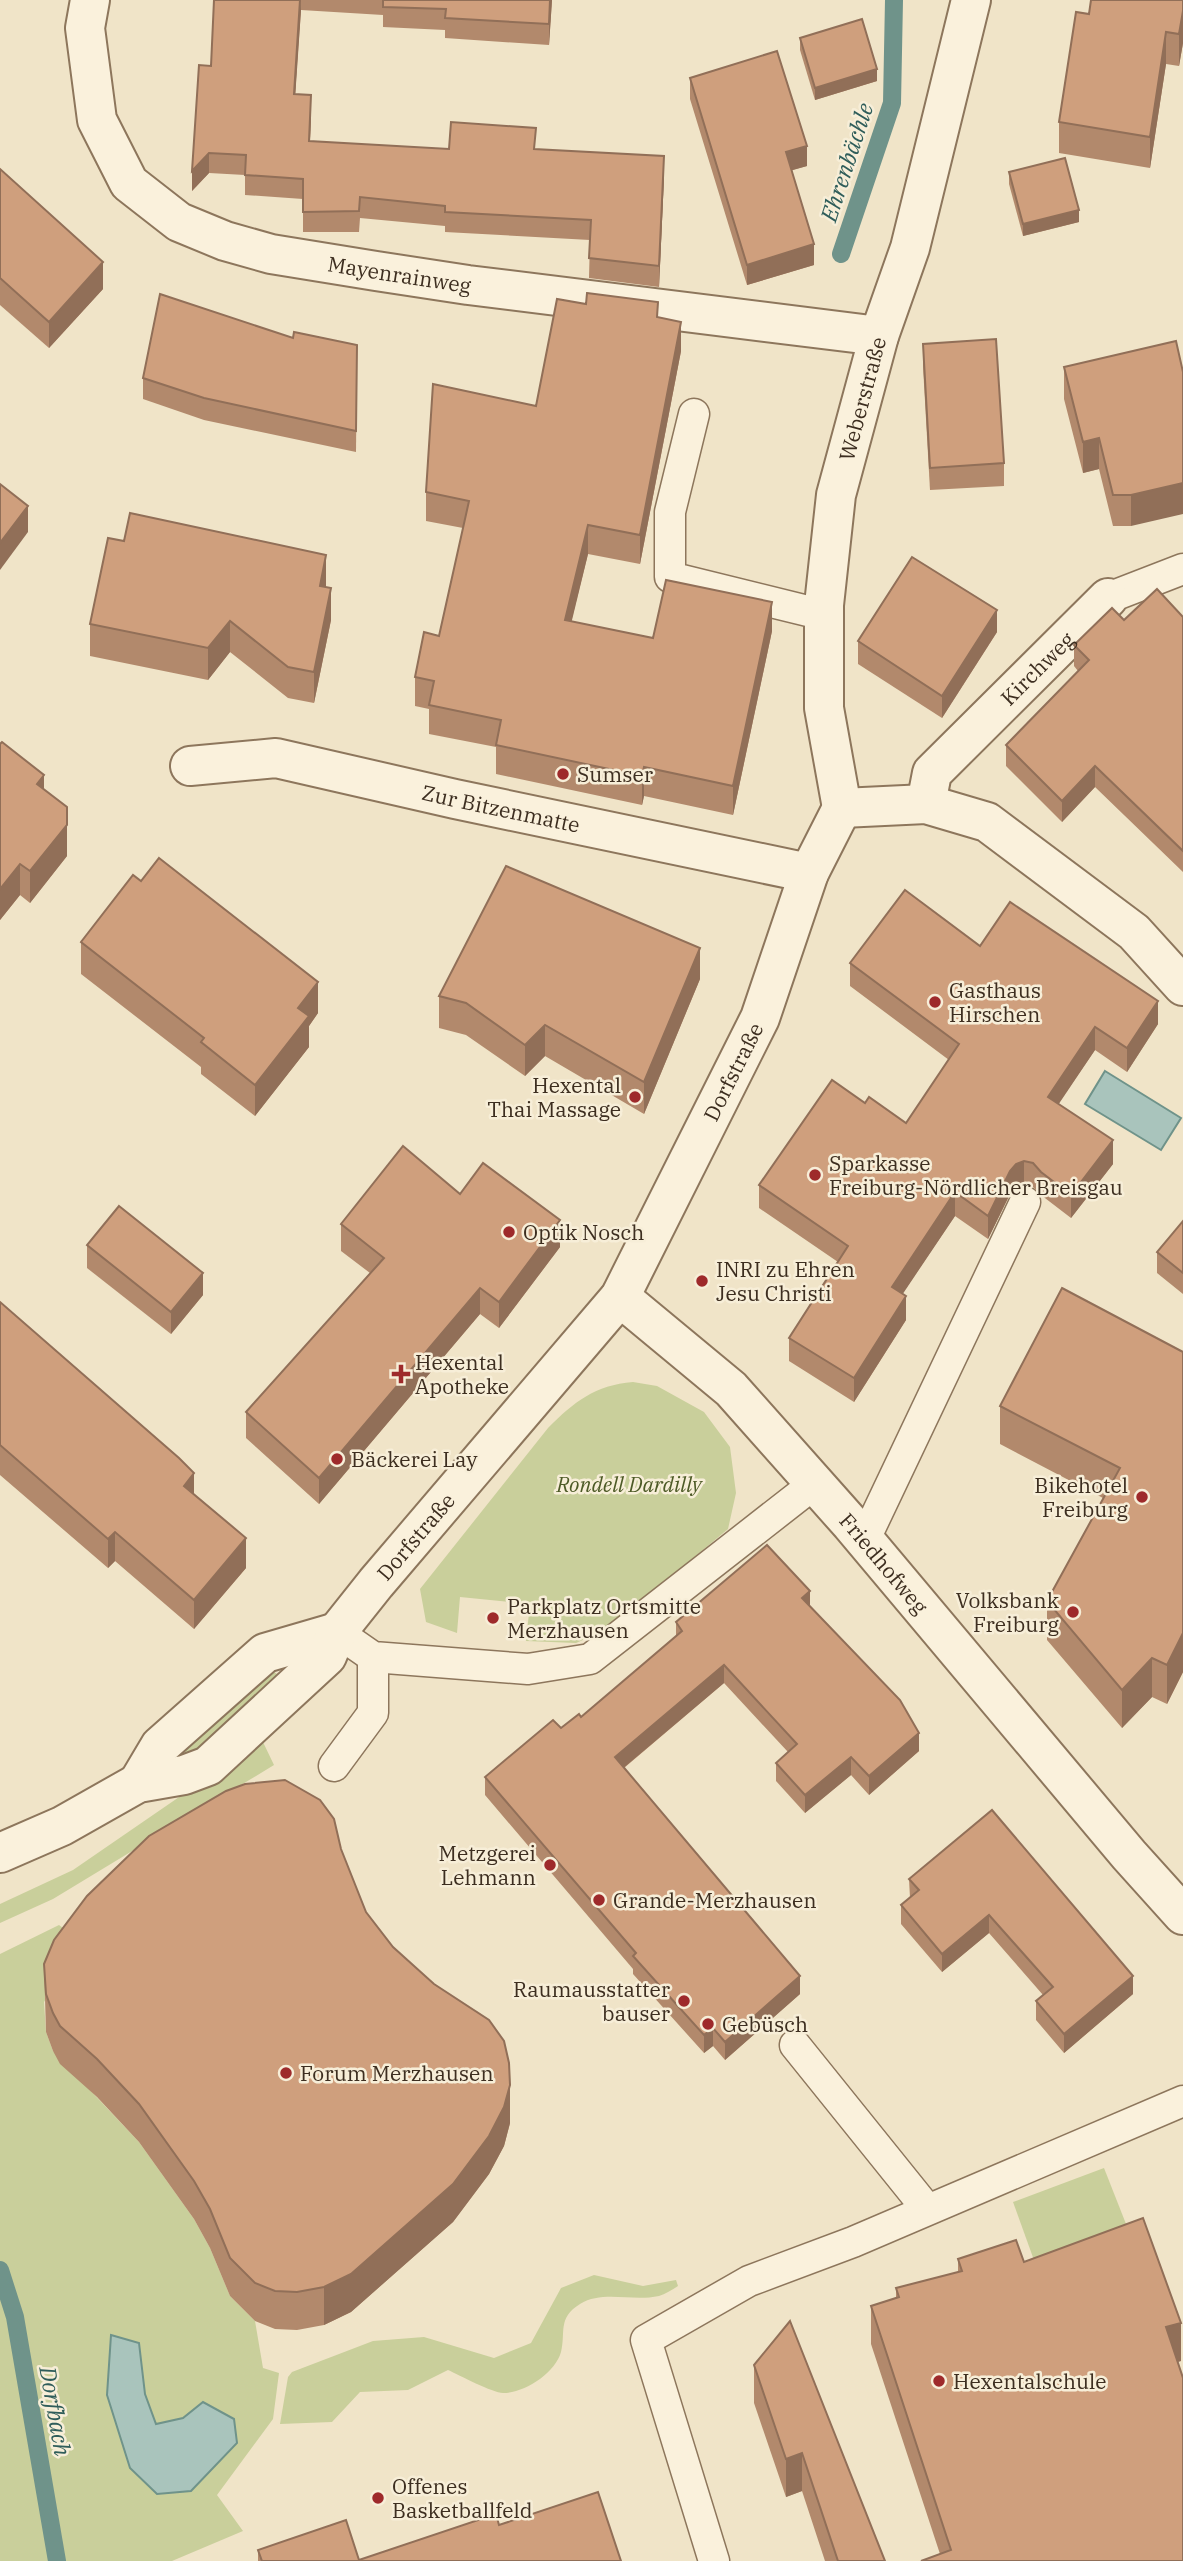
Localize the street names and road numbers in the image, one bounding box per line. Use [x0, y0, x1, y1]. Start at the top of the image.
street label: Mayenrainweg [326, 249, 474, 299]
street label: Weberstraße [832, 334, 892, 464]
street label: Kirchweg [994, 625, 1081, 711]
street label: Zur Bitzenmatte [419, 778, 583, 839]
street label: Dorfstraße [697, 1018, 769, 1126]
street label: Dorfstraße [370, 1487, 461, 1586]
street label: Friedhofweg [833, 1507, 935, 1620]

